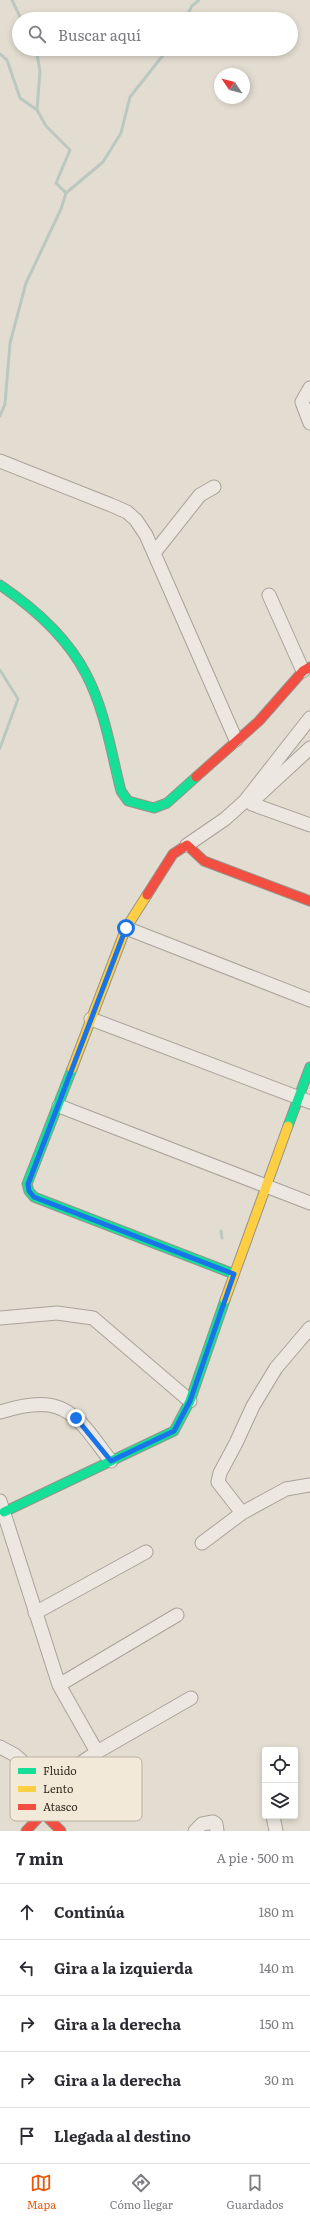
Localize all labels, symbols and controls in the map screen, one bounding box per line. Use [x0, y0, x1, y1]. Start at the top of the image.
search box [12, 12, 298, 56]
icon: search [26, 23, 48, 45]
text: Buscar aquí [58, 23, 141, 46]
north arrow [214, 68, 250, 104]
route start [117, 919, 135, 937]
route end [67, 1409, 85, 1427]
map controls [262, 1747, 298, 1819]
button: locate [262, 1747, 298, 1783]
legend [10, 1757, 142, 1821]
text: Fluido [43, 1762, 77, 1778]
text: Lento [43, 1780, 73, 1796]
button: layers [262, 1783, 298, 1819]
text: Atasco [43, 1798, 78, 1814]
text: 7 min [16, 1845, 64, 1870]
text: A pie · 500 m [216, 1848, 294, 1867]
text: Continúa [54, 1900, 125, 1923]
icon: ahead [16, 1901, 38, 1923]
text: 180 m [259, 1902, 294, 1921]
text: Gira a la izquierda [54, 1956, 193, 1979]
icon: left [16, 1957, 38, 1979]
text: 140 m [259, 1958, 294, 1977]
text: Gira a la derecha [54, 2012, 181, 2035]
icon: right [16, 2013, 38, 2035]
text: 150 m [259, 2014, 294, 2033]
text: Gira a la derecha [54, 2068, 181, 2091]
icon: right [16, 2069, 38, 2091]
text: 30 m [264, 2070, 294, 2089]
text: Llegada al destino [54, 2124, 191, 2147]
icon: arrive [16, 2125, 38, 2147]
tab: Mapa [27, 2172, 56, 2212]
tab: Cómo llegar [110, 2172, 173, 2212]
tab: Guardados [227, 2172, 283, 2212]

